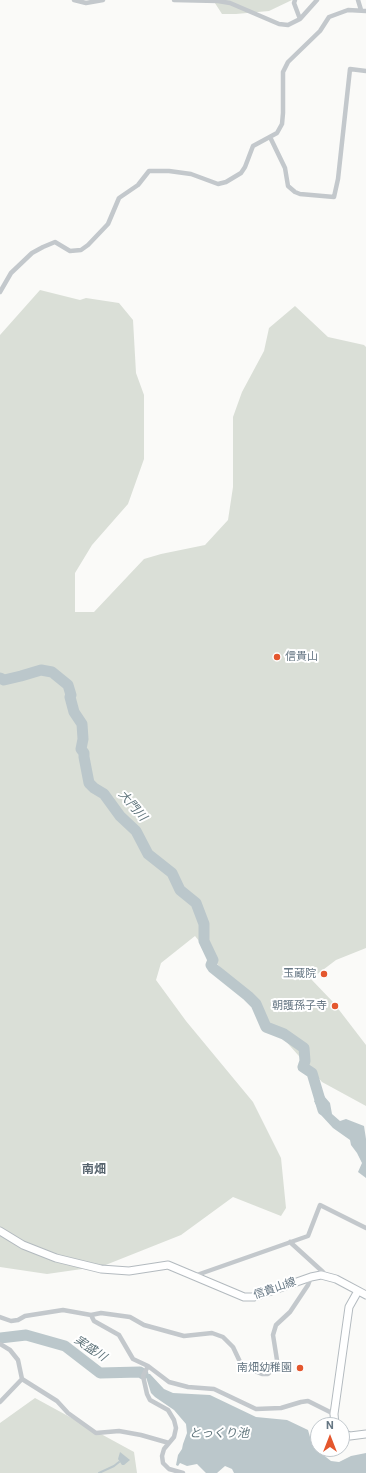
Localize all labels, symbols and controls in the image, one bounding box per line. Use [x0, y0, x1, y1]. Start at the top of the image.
place label: 信貴山 [285, 650, 318, 664]
marker: 信貴山 [272, 652, 282, 662]
water label: 大門川 [115, 788, 149, 824]
place label: 玉蔵院 [283, 967, 316, 981]
marker: 玉蔵院 [319, 969, 329, 979]
place label: 朝護孫子寺 [272, 999, 327, 1013]
marker: 朝護孫子寺 [330, 1001, 340, 1011]
district label: 南畑 [82, 1163, 106, 1177]
street label: 信貴山線 [252, 1276, 298, 1302]
water label: 実盛川 [71, 1333, 109, 1365]
place label: 南畑幼稚園 [237, 1361, 292, 1375]
marker: 南畑幼稚園 [295, 1363, 305, 1373]
north arrow [310, 1417, 350, 1457]
text: N [326, 1419, 334, 1432]
water label: とっくり池 [189, 1427, 249, 1441]

